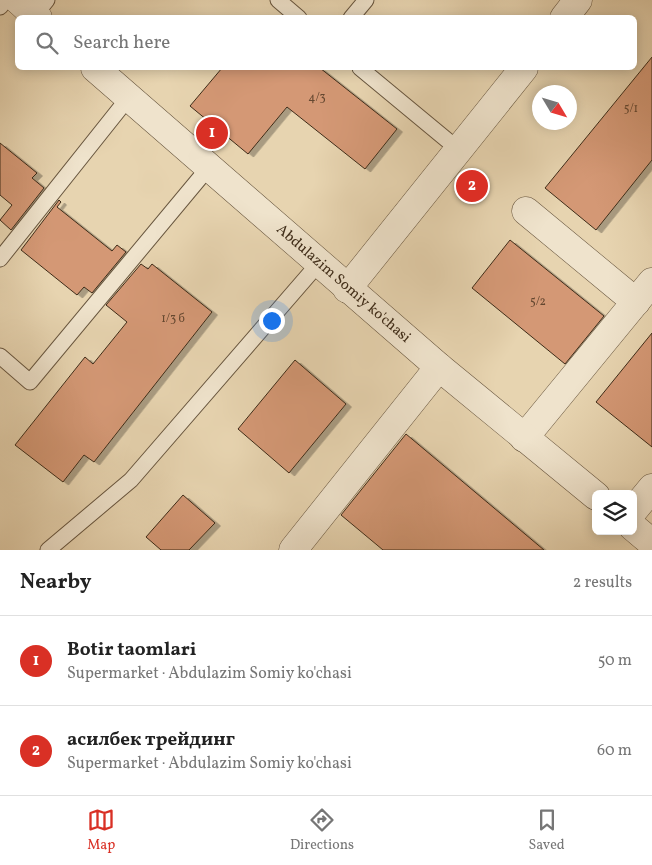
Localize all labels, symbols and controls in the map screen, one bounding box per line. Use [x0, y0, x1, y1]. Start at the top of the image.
search box [15, 15, 637, 70]
icon: search [33, 29, 61, 57]
text: Search here [73, 30, 170, 56]
north arrow [532, 85, 577, 130]
house number: 4/3 [308, 90, 326, 106]
house number: 5/1 [624, 101, 638, 117]
pin: 1 [196, 114, 228, 152]
pin: 2 [456, 167, 488, 205]
street label: Abdulazim Somiy ko'chasi [271, 220, 415, 348]
house number: 5/2 [530, 294, 546, 310]
your location [259, 308, 285, 334]
house number: 1/3 б [161, 311, 185, 327]
map controls [592, 490, 637, 535]
button: layers [592, 490, 637, 535]
text: Nearby [20, 568, 91, 597]
text: 2 results [573, 572, 632, 594]
text: Botir taomlari [67, 637, 197, 663]
text: 1 [33, 650, 39, 672]
text: 50 m [598, 650, 632, 672]
text: Supermarket · Abdulazim Somiy ko'chasi [67, 663, 352, 685]
text: асилбек трейдинг [67, 727, 235, 753]
text: 2 [32, 740, 40, 762]
text: 60 m [597, 740, 632, 762]
text: Supermarket · Abdulazim Somiy ko'chasi [67, 753, 352, 775]
tab: Map [87, 806, 115, 855]
tab: Directions [290, 806, 354, 855]
tab: Saved [529, 806, 565, 855]

